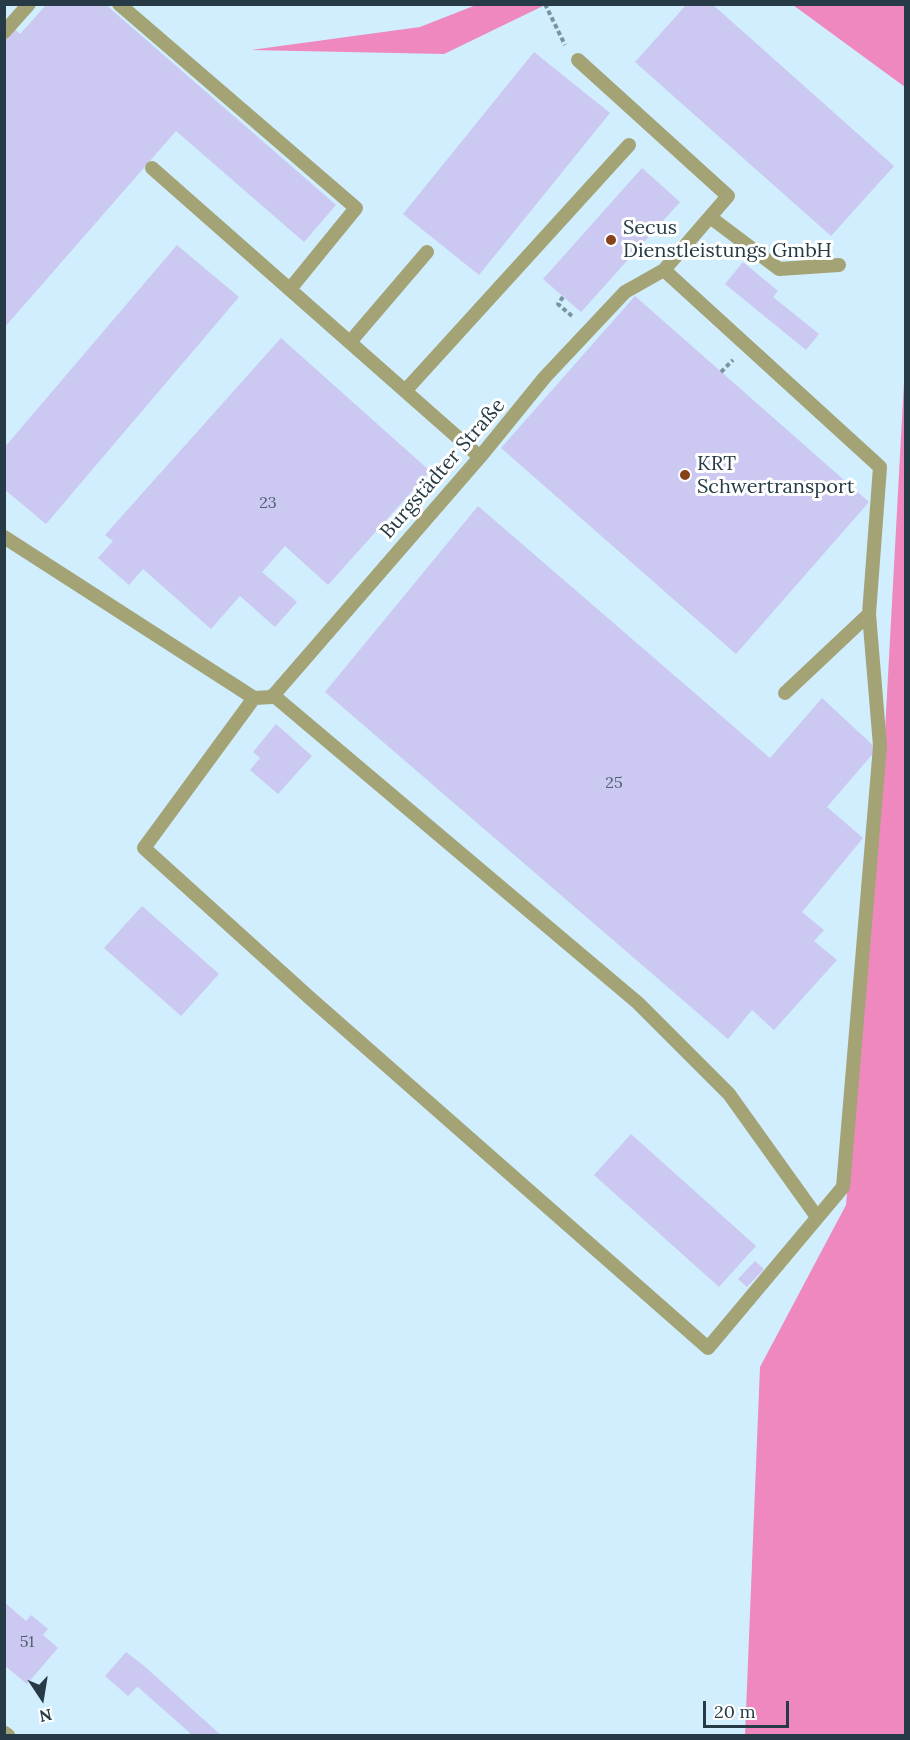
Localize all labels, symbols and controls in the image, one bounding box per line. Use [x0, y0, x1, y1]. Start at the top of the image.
place label: Secus Dienstleistungs GmbH [623, 216, 832, 263]
marker: Secus Dienstleistungs GmbH [604, 233, 618, 247]
street label: Burgstädter Straße [376, 394, 510, 544]
place label: KRT Schwertransport [697, 452, 854, 499]
marker: KRT Schwertransport [678, 468, 692, 482]
house number: 23 [259, 493, 277, 513]
house number: 25 [605, 773, 623, 793]
house number: 51 [20, 1632, 34, 1652]
north arrow [12, 1668, 72, 1728]
scale bar [706, 1689, 792, 1727]
text: 20 m [714, 1700, 756, 1723]
text: N [38, 1705, 54, 1727]

